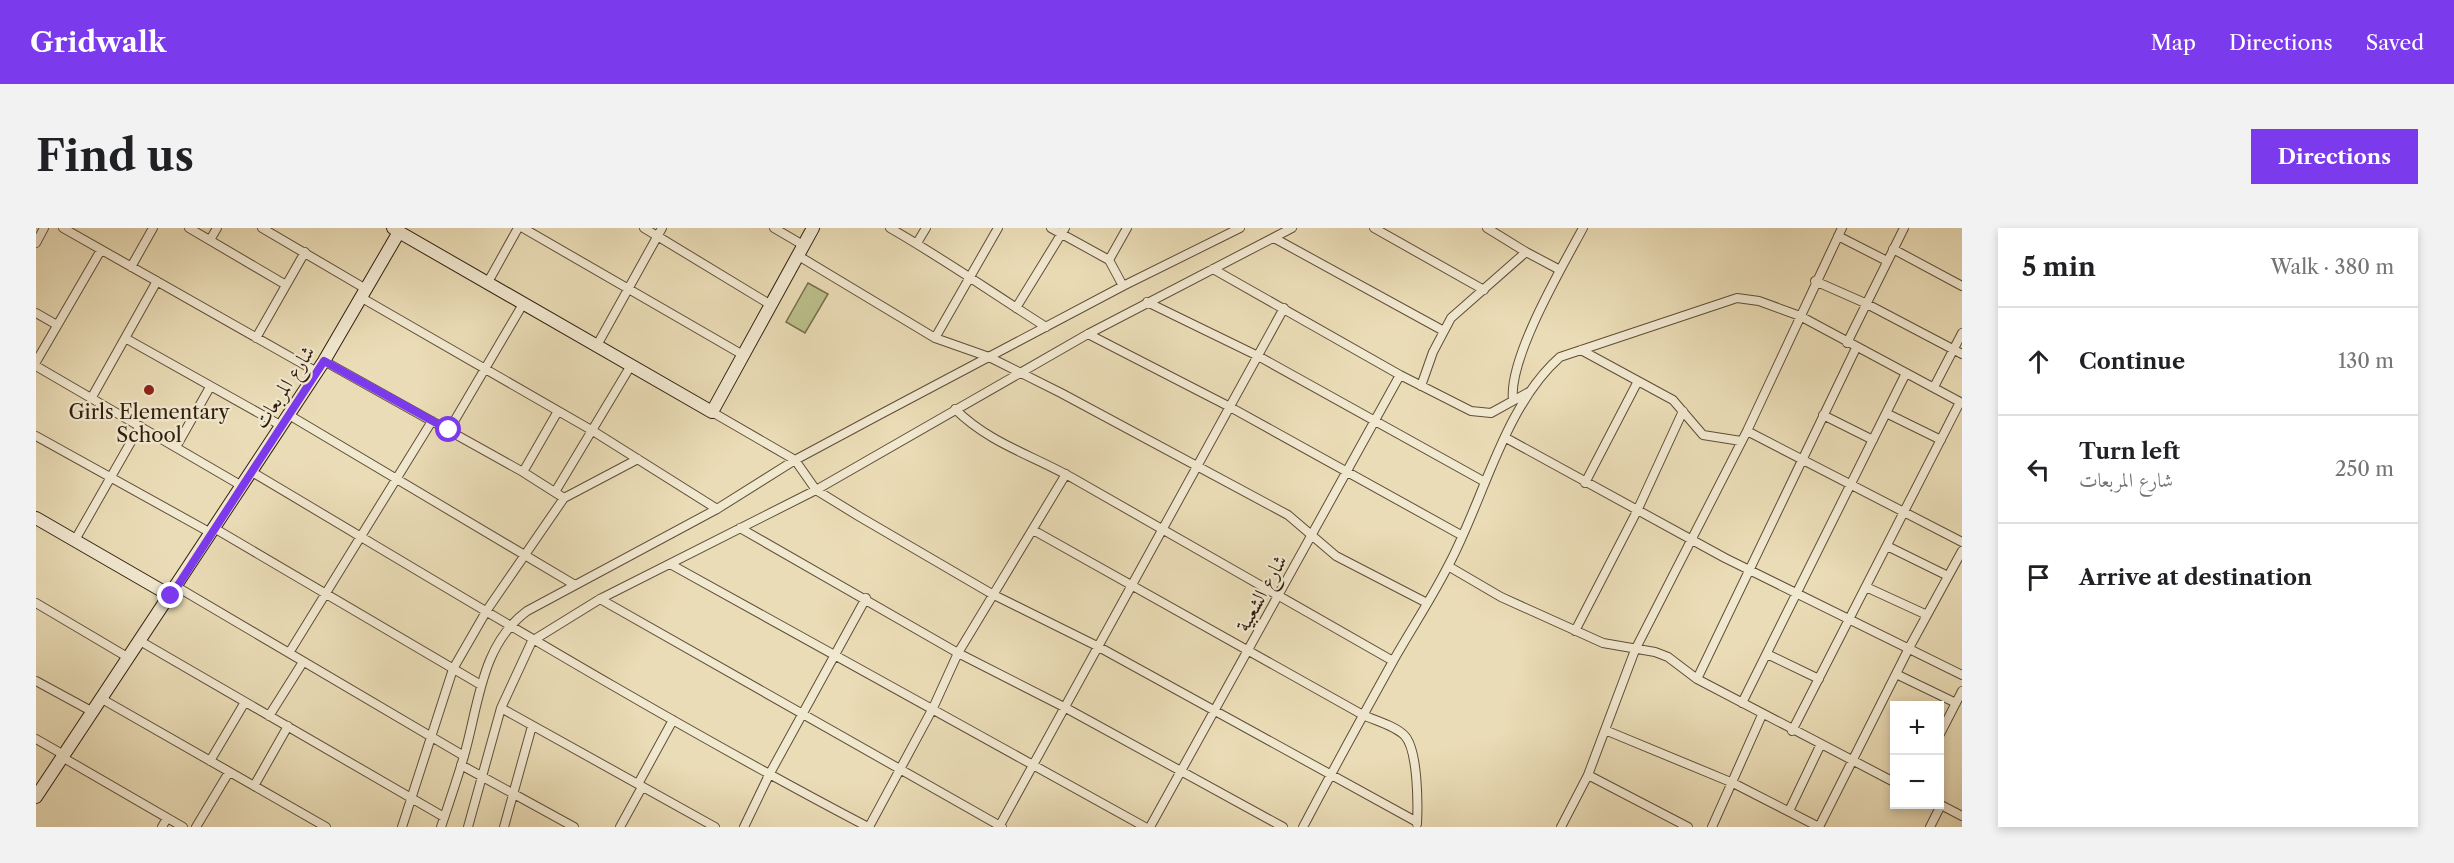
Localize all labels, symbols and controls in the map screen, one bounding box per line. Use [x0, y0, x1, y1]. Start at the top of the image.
text: Gridwalk [30, 25, 166, 59]
text: Map [2151, 30, 2196, 55]
text: Directions [2229, 30, 2333, 55]
text: Saved [2366, 30, 2424, 55]
button: Directions [2251, 129, 2418, 184]
text: Find us [36, 130, 194, 182]
text: 5 min [2022, 251, 2096, 283]
text: Walk · 380 m [2270, 255, 2394, 279]
street label: شارع المربعات [248, 341, 325, 436]
icon: ahead [2022, 345, 2055, 378]
text: Continue [2079, 348, 2185, 375]
text: 130 m [2338, 349, 2394, 373]
marker: Girls Elementary School [142, 383, 156, 397]
place label: Girls Elementary School [68, 400, 230, 447]
route start [435, 416, 461, 442]
text: Turn left [2079, 438, 2180, 465]
icon: left [2022, 453, 2055, 486]
text: 250 m [2335, 457, 2394, 481]
text: شارع المربعات [2079, 468, 2173, 492]
street label: شارع الشعبية [1230, 550, 1297, 638]
icon: arrive [2022, 561, 2055, 594]
text: Arrive at destination [2079, 564, 2312, 591]
route end [157, 582, 183, 608]
map controls [1890, 701, 1944, 809]
button: + [1890, 701, 1944, 755]
button: − [1890, 755, 1944, 809]

